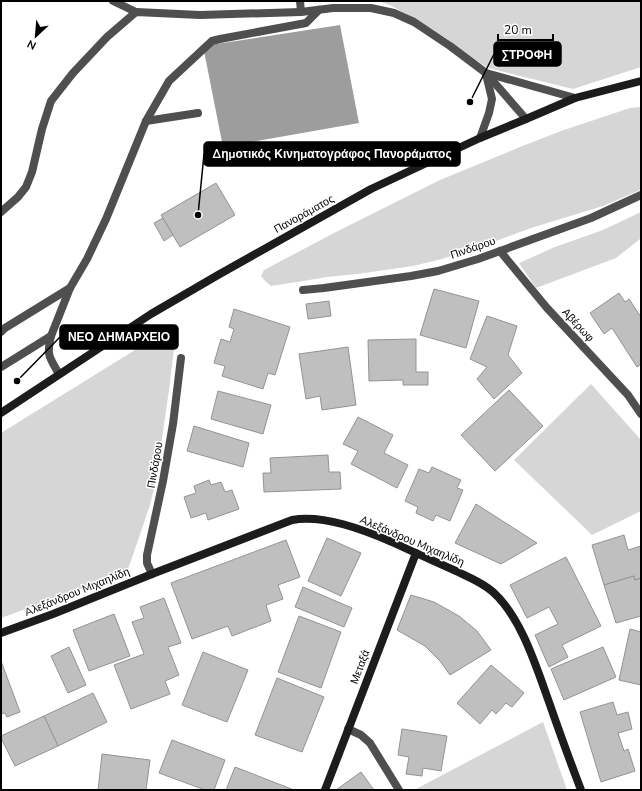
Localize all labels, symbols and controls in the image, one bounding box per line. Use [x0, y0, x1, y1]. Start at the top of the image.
north arrow [16, 16, 56, 56]
scale bar [498, 16, 553, 42]
text: 20 m [504, 22, 532, 38]
text: N [25, 36, 39, 53]
callout: ΣΤΡΟΦΗ [494, 42, 561, 66]
text: ΣΤΡΟΦΗ [502, 47, 552, 63]
callout: Δημοτικός Κινηματογράφος Πανοράματος [204, 142, 460, 166]
text: Δημοτικός Κινηματογράφος Πανοράματος [212, 146, 452, 162]
street label: Πανοράματος [271, 191, 337, 237]
street label: Πινδάρου [448, 233, 498, 263]
street label: Αβέρωφ [559, 305, 597, 345]
callout: ΝΕΟ ΔΗΜΑΡΧΕΙΟ [60, 325, 178, 349]
text: ΝΕΟ ΔΗΜΑΡΧΕΙΟ [68, 329, 170, 345]
street label: Πινδάρου [144, 441, 166, 489]
street label: Aλεξάνδρου Mιχαηλίδη [357, 512, 467, 570]
street label: Aλεξάνδρου Mιχαηλίδη [22, 564, 132, 620]
street label: Μεταξά [347, 647, 374, 686]

